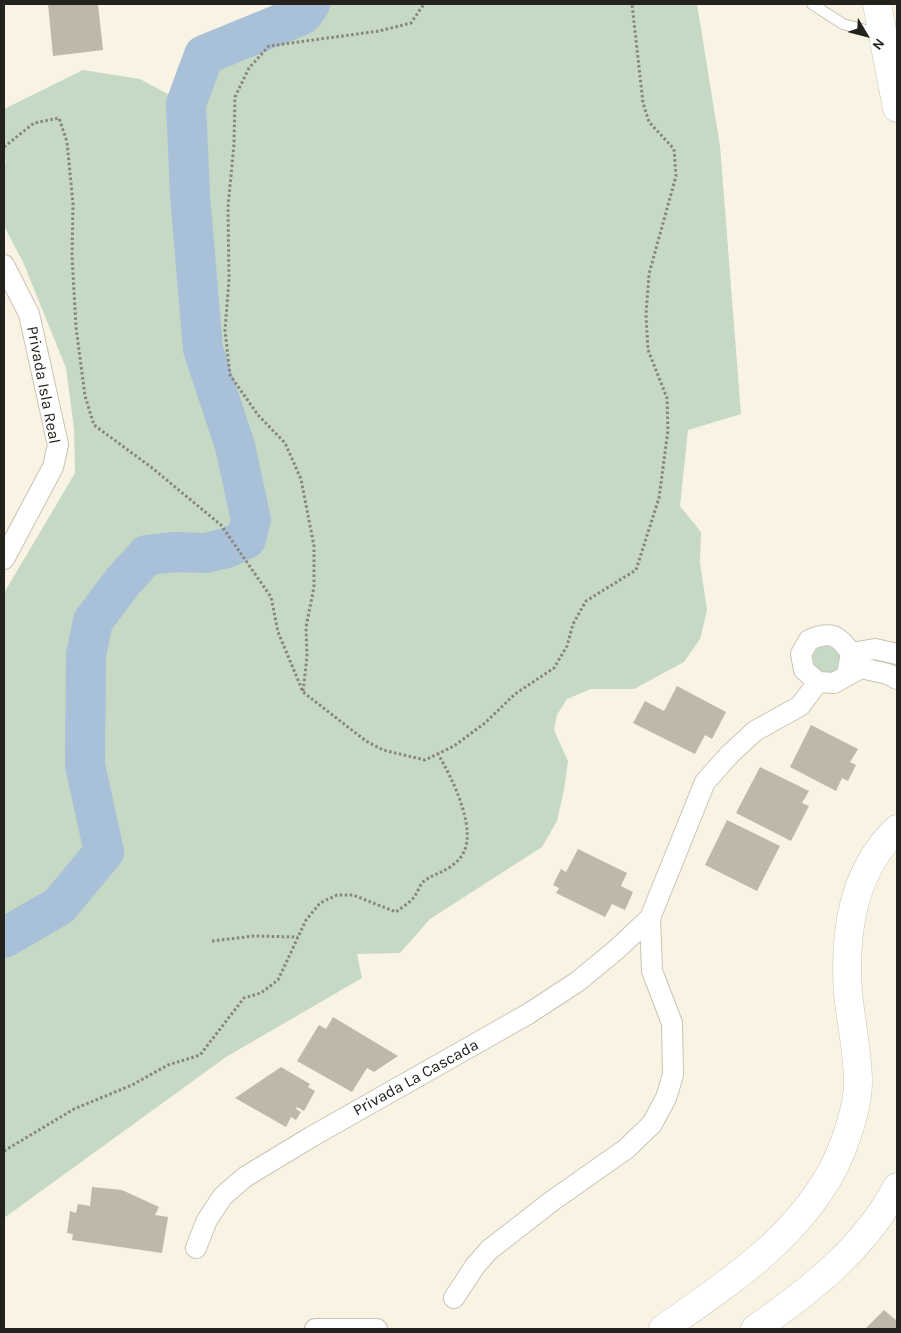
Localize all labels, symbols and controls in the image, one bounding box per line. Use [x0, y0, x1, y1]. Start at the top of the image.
north arrow [841, 10, 891, 60]
text: N [869, 35, 888, 53]
street label: Privada Isla Real [22, 324, 64, 446]
street label: Privada La Cascada [350, 1035, 482, 1121]

